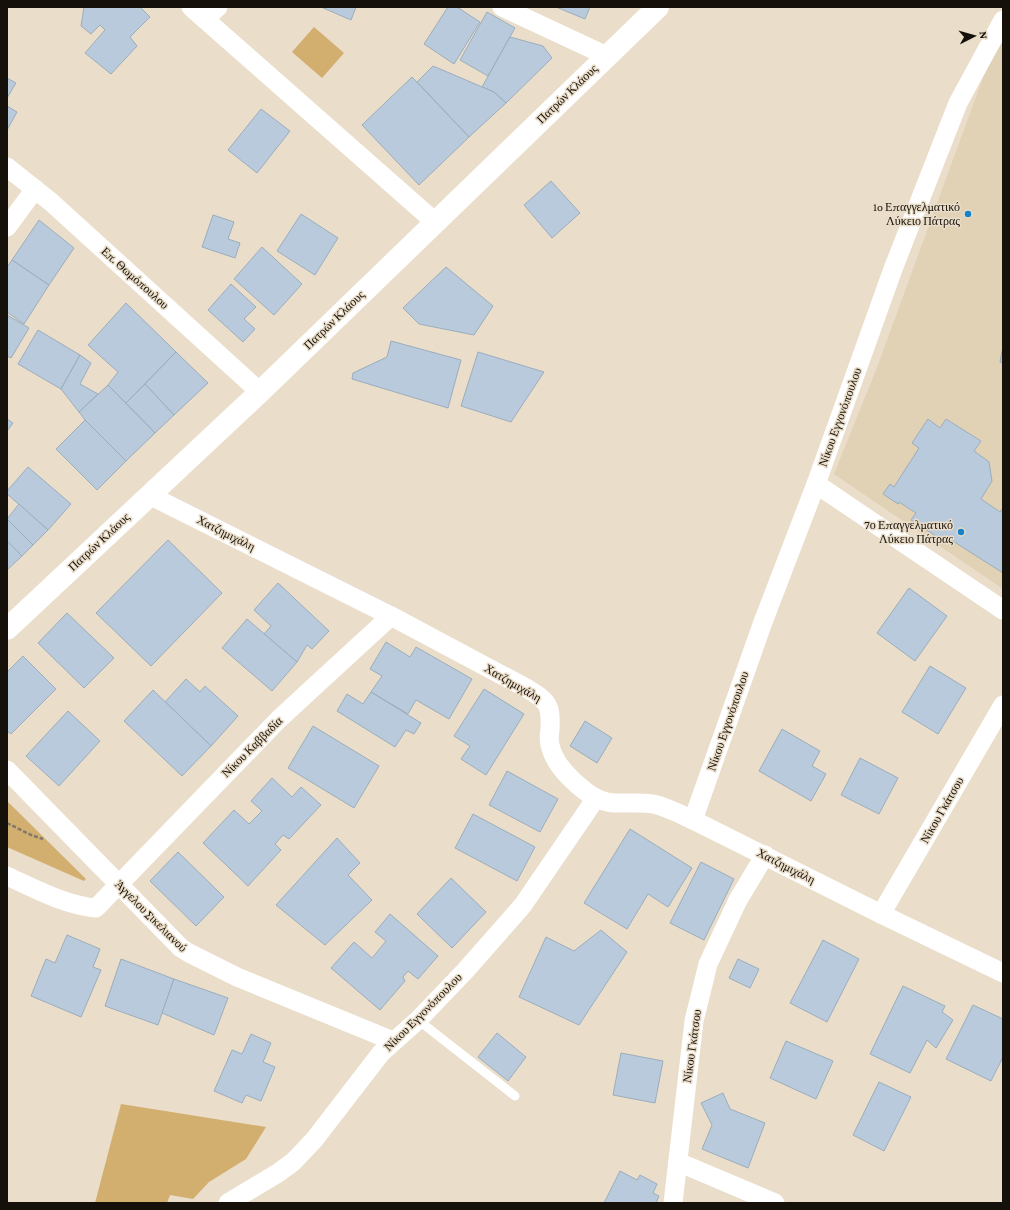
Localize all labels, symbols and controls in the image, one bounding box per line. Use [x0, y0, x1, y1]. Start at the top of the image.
north arrow [954, 16, 994, 56]
text: N [978, 31, 990, 40]
street label: Πατρών Κλάους [534, 61, 600, 126]
place label: 1o Επαγγελματικό Λύκειο Πάτρας [873, 200, 960, 228]
marker: 1o Επαγγελματικό Λύκειο Πάτρας [963, 209, 973, 219]
street label: Επ. Θωμόπουλου [98, 244, 172, 312]
street label: Πατρών Κλάους [301, 287, 367, 352]
street label: Νίκου Εγγονόπουλου [816, 366, 864, 468]
street label: Πατρών Κλάους [65, 510, 133, 574]
street label: Χατζημιχάλη [195, 512, 257, 554]
place label: 7ο Επαγγελματικό Λύκειο Πάτρας [864, 518, 953, 546]
marker: 7ο Επαγγελματικό Λύκειο Πάτρας [956, 527, 966, 537]
street label: Χατζημιχάλη [482, 661, 544, 705]
street label: Νίκου Εγγονόπουλου [704, 669, 752, 773]
street label: Νίκου Καββαδία [219, 713, 286, 780]
street label: Νίκου Γκάτσου [917, 774, 967, 846]
street label: Χατζημιχάλη [755, 845, 817, 887]
street label: Άγγελου Σικελιανού [112, 877, 190, 955]
street label: Νίκου Εγγονόπουλου [381, 970, 465, 1054]
street label: Νίκου Γκάτσου [680, 1008, 704, 1084]

